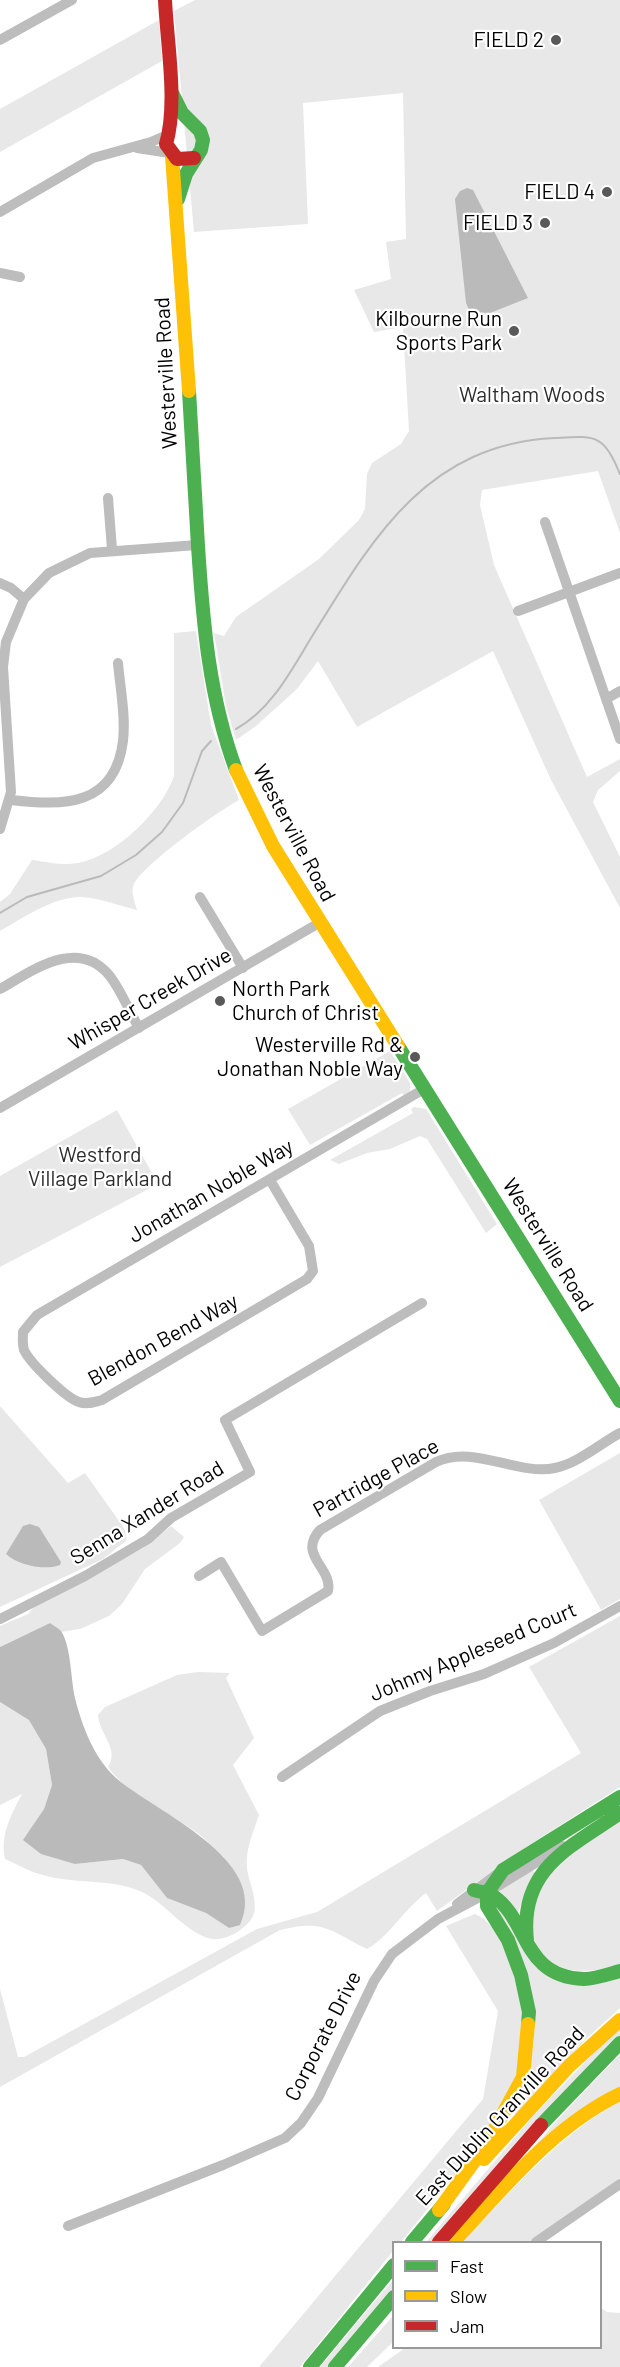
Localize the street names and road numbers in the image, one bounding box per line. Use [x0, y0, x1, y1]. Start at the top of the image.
street label: Westerville Road [149, 296, 183, 450]
street label: Westerville Road [247, 760, 341, 906]
street label: Whisper Creek Drive [64, 942, 236, 1056]
street label: Jonathan Noble Way [124, 1134, 298, 1248]
street label: Westerville Road [497, 1174, 599, 1316]
street label: Blendon Bend Way [84, 1288, 242, 1392]
street label: Partridge Place [309, 1433, 443, 1523]
street label: Senna Xander Road [66, 1456, 228, 1570]
street label: Johnny Appleseed Court [366, 1597, 580, 1707]
street label: Corporate Drive [279, 1967, 367, 2105]
street label: East Dublin Granville Road [410, 2021, 590, 2211]

